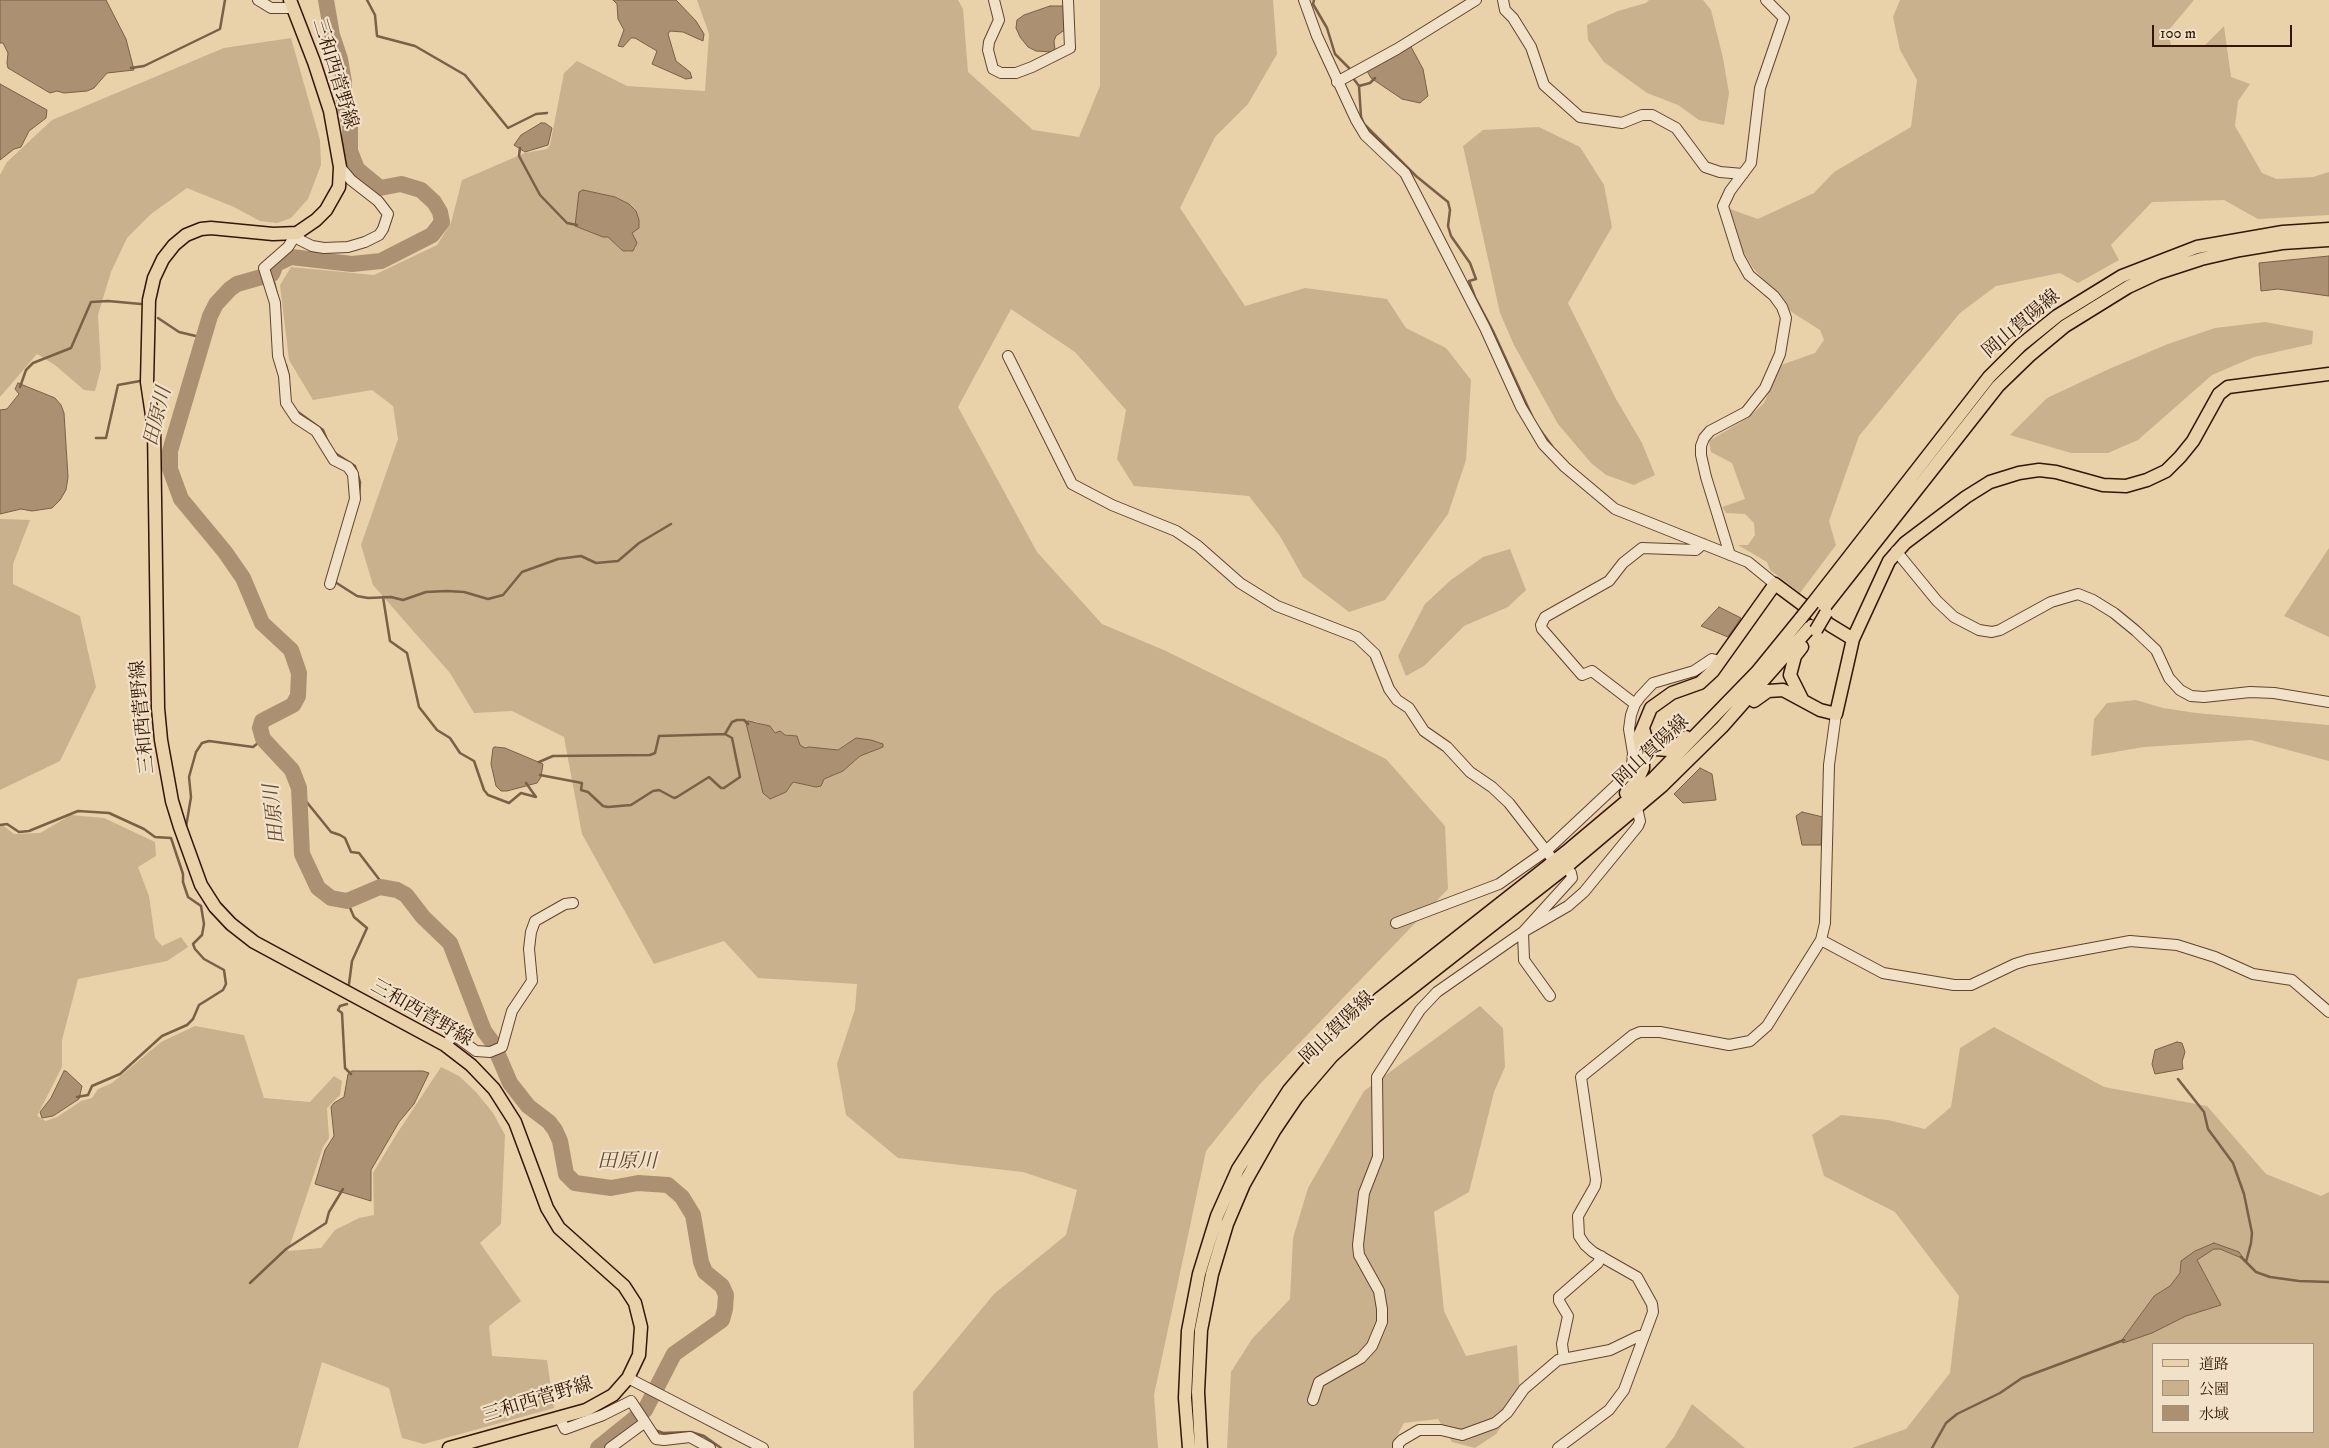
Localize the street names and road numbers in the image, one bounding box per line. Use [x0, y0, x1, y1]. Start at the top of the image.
street label: 三和西菅野線 [306, 16, 362, 132]
street label: 岡山賀陽線 [1978, 286, 2066, 364]
street label: 三和西菅野線 [128, 659, 160, 775]
street label: 岡山賀陽線 [1609, 711, 1695, 793]
street label: 三和西菅野線 [366, 976, 476, 1052]
street label: 岡山賀陽線 [1296, 988, 1380, 1070]
street label: 三和西菅野線 [480, 1373, 596, 1429]

